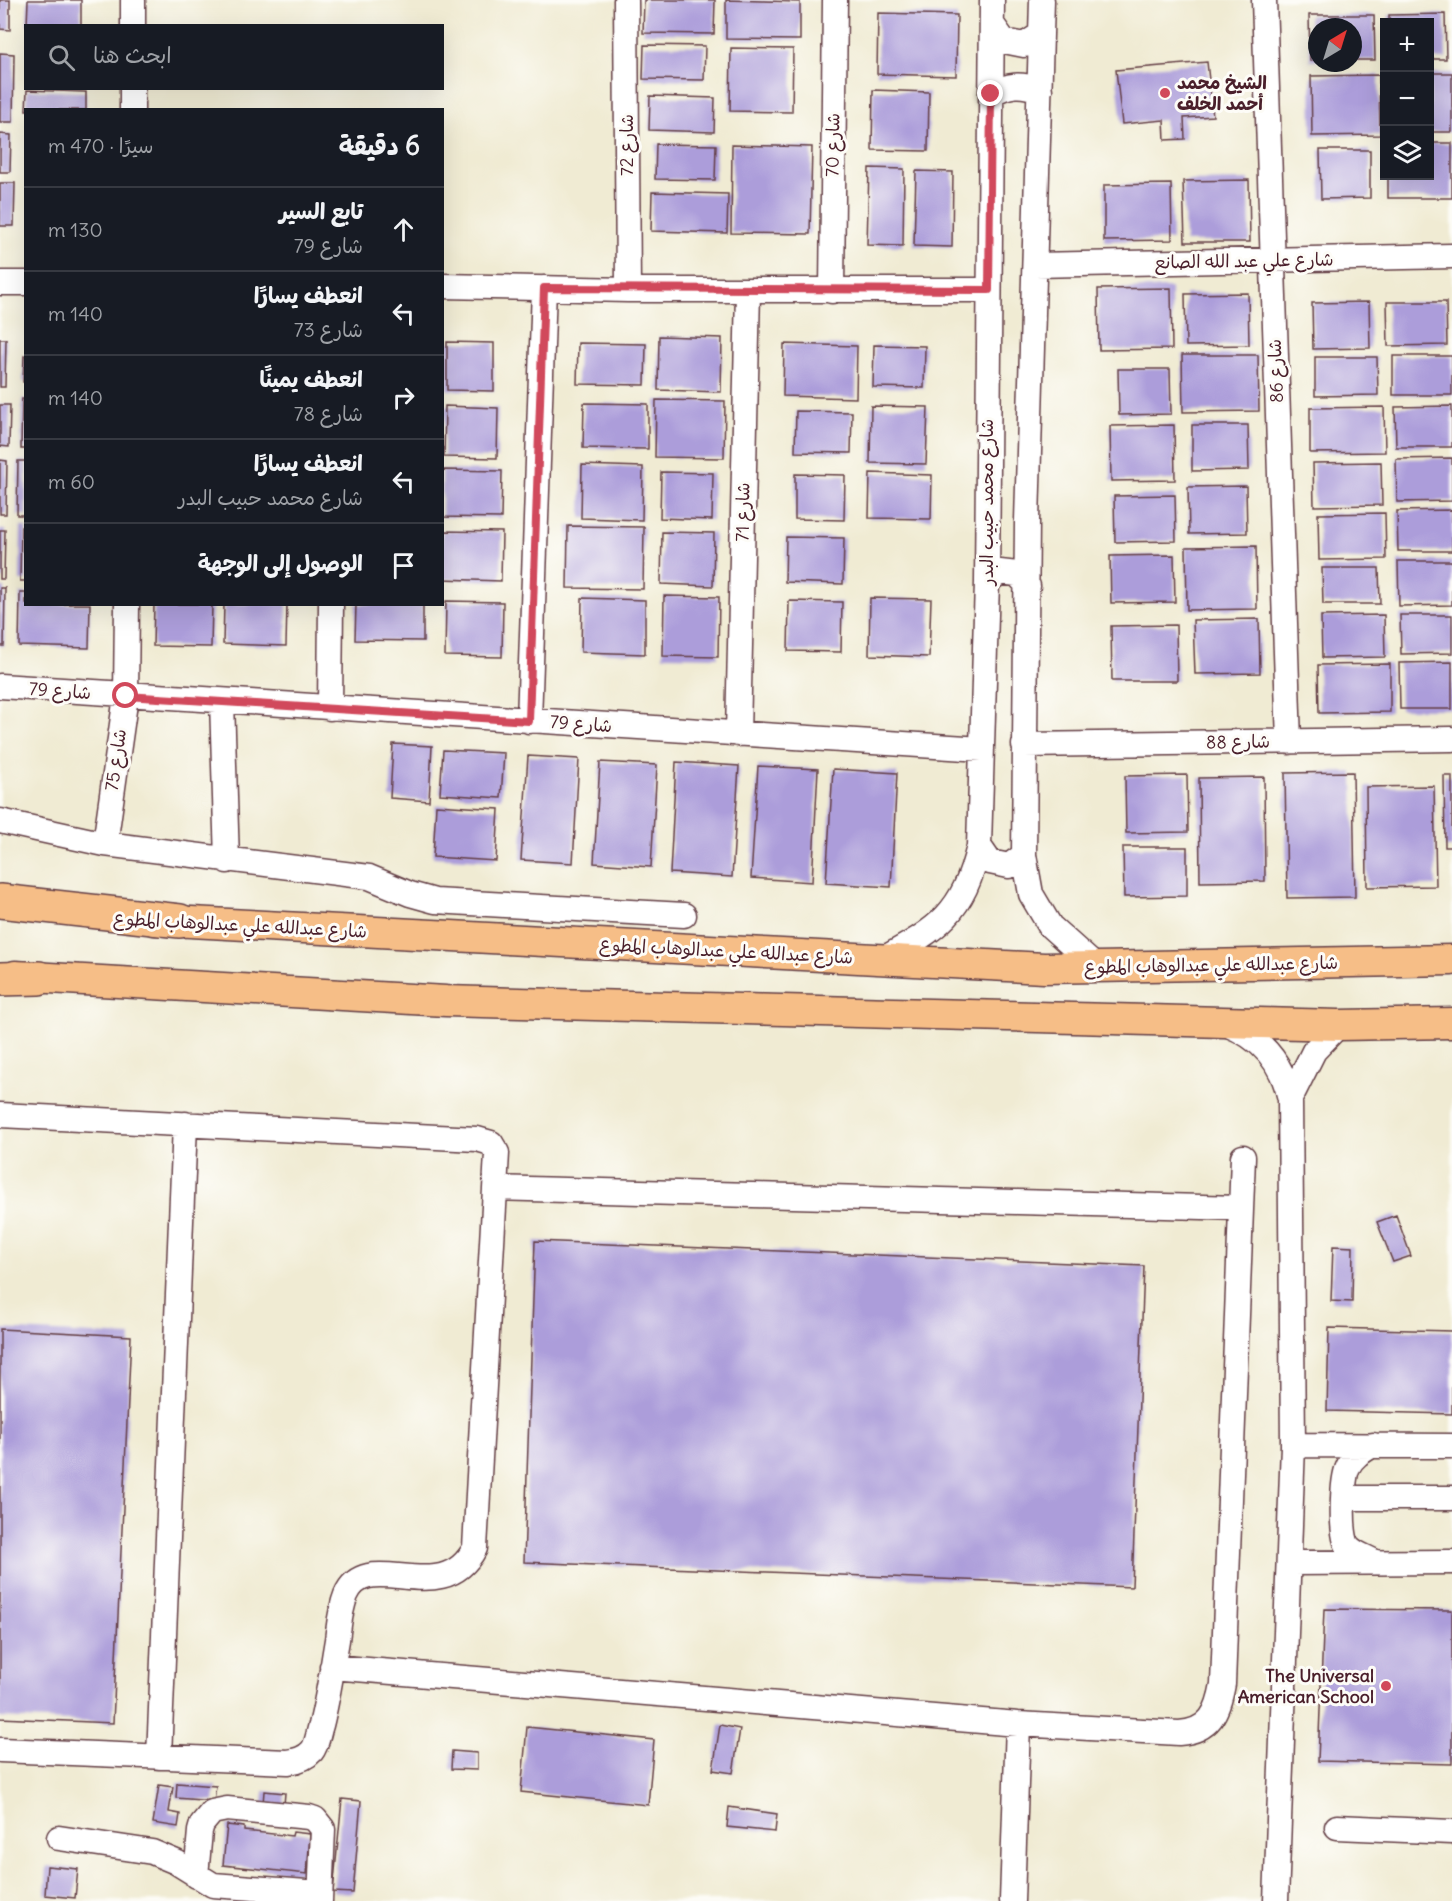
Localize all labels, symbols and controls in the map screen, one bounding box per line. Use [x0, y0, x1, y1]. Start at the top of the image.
north arrow [1308, 18, 1362, 72]
map controls [1380, 18, 1434, 180]
button: + [1380, 18, 1434, 72]
search box [24, 24, 444, 90]
icon: search [45, 41, 78, 74]
text: ابحث هنا [93, 41, 172, 69]
place label: الشيخ محمد أحمد الخلف [1177, 71, 1267, 115]
button: − [1380, 72, 1434, 126]
route end [977, 80, 1003, 106]
marker: الشيخ محمد أحمد الخلف [1158, 86, 1172, 100]
street label: شارع 70 [820, 113, 846, 177]
street label: شارع 72 [615, 114, 639, 176]
button: layers [1380, 126, 1434, 180]
text: 6 دقيقة [339, 129, 420, 162]
text: سيرًا · 470 m [48, 133, 153, 158]
text: تابع السير [279, 197, 363, 225]
icon: ahead [387, 213, 420, 246]
text: 130 m [48, 217, 103, 242]
text: شارع 79 [294, 233, 363, 258]
street label: شارع علي عبد الله الصانع [1154, 247, 1334, 279]
text: انعطف يسارًا [254, 281, 363, 309]
icon: left [387, 297, 420, 330]
text: 140 m [48, 301, 103, 326]
text: شارع 73 [294, 317, 363, 342]
street label: شارع 86 [1263, 339, 1289, 403]
text: انعطف يمينًا [260, 365, 363, 393]
icon: right [387, 381, 420, 414]
text: 140 m [48, 385, 103, 410]
text: شارع 78 [294, 401, 363, 426]
street label: شارع محمد حبيب البدر [975, 419, 999, 587]
text: انعطف يسارًا [254, 449, 363, 477]
icon: left [387, 465, 420, 498]
text: 60 m [48, 469, 95, 494]
street label: شارع 71 [730, 482, 756, 542]
text: شارع محمد حبيب البدر [178, 485, 363, 510]
text: الوصول إلى الوجهة [198, 549, 363, 577]
icon: arrive [387, 549, 420, 582]
street label: شارع 79 [28, 677, 92, 705]
route start [112, 682, 138, 708]
street label: شارع 79 [549, 710, 613, 738]
street label: شارع 75 [100, 727, 132, 793]
street label: شارع 88 [1206, 729, 1270, 755]
street label: شارع عبدالله علي عبدالوهاب المطوع [112, 906, 368, 948]
street label: شارع عبدالله علي عبدالوهاب المطوع [598, 932, 854, 974]
street label: شارع عبدالله علي عبدالوهاب المطوع [1084, 951, 1338, 983]
place label: The Universal American School [1238, 1664, 1374, 1708]
marker: The Universal American School [1379, 1679, 1393, 1693]

